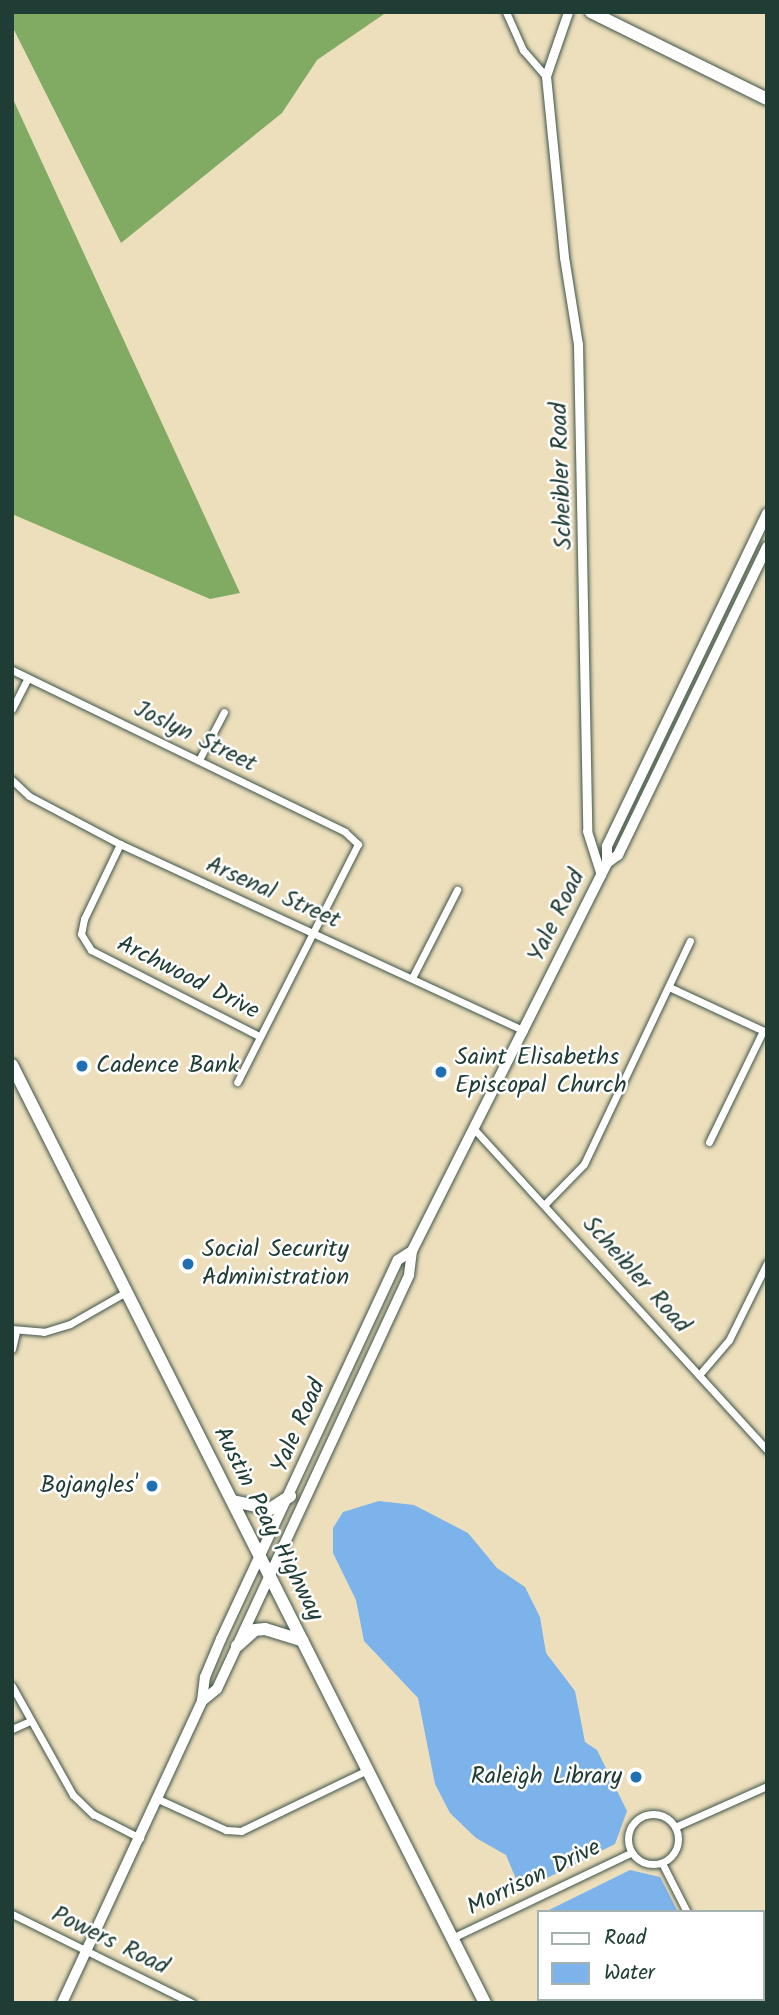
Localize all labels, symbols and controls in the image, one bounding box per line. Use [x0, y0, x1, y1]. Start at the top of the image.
street label: Scheibler Road [545, 402, 579, 550]
street label: Joslyn Street [129, 695, 261, 779]
street label: Arsenal Street [201, 851, 345, 935]
street label: Yale Road [522, 865, 592, 967]
street label: Archwood Drive [112, 930, 264, 1026]
place label: Saint Elisabeths Episcopal Church [455, 1044, 627, 1100]
place label: Cadence Bank [96, 1052, 239, 1080]
marker: Cadence Bank [74, 1058, 90, 1074]
marker: Saint Elisabeths Episcopal Church [433, 1064, 449, 1080]
street label: Scheibler Road [576, 1210, 696, 1340]
place label: Social Security Administration [202, 1236, 349, 1292]
marker: Social Security Administration [180, 1256, 196, 1272]
street label: Yale Road [266, 1375, 332, 1477]
street label: Austin Peay Highway [206, 1422, 330, 1626]
place label: Bojangles' [40, 1472, 138, 1500]
marker: Bojangles' [144, 1478, 160, 1494]
place label: Raleigh Library [471, 1763, 622, 1791]
marker: Raleigh Library [628, 1769, 644, 1785]
street label: Morrison Drive [463, 1833, 605, 1923]
street label: Powers Road [47, 1900, 173, 1982]
legend [538, 1910, 765, 2001]
text: Road [604, 1922, 646, 1955]
text: Water [604, 1957, 655, 1990]

